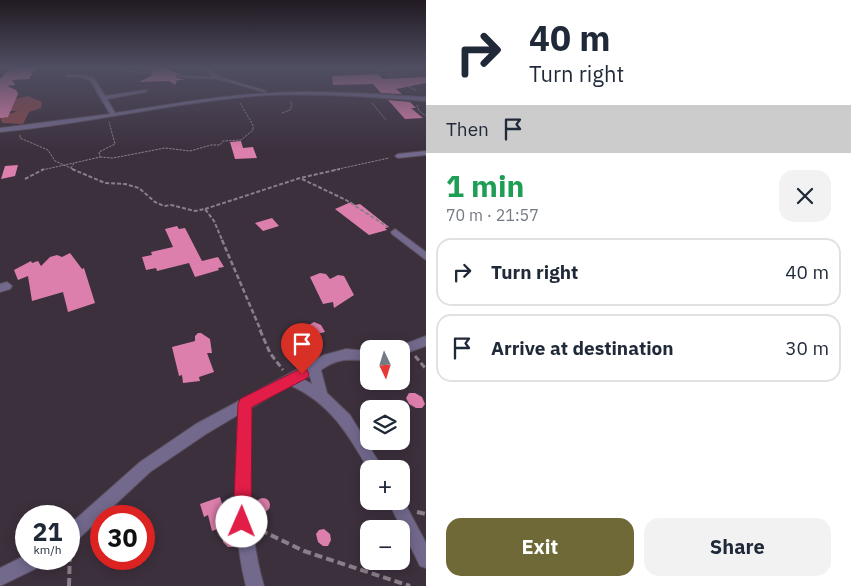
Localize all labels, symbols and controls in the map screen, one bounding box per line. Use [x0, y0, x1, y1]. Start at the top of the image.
text: 40 m [529, 15, 611, 61]
icon: right [446, 20, 511, 85]
text: Turn right [529, 59, 624, 88]
icon: arrive [499, 115, 527, 143]
text: Then [446, 117, 489, 141]
text: 1 min [446, 166, 524, 205]
button: close [779, 170, 831, 222]
text: 70 m · 21:57 [446, 205, 539, 225]
icon: right [448, 258, 476, 286]
text: Turn right [491, 260, 578, 284]
text: 40 m [785, 260, 829, 284]
pin [281, 323, 323, 374]
icon: arrive [288, 330, 316, 358]
icon: arrive [448, 334, 476, 362]
text: Arrive at destination [491, 336, 674, 360]
text: 30 m [785, 336, 829, 360]
north arrow [360, 340, 410, 390]
map controls [360, 340, 410, 570]
button: layers [360, 400, 410, 450]
button: + [360, 460, 410, 510]
position arrow [215, 495, 267, 547]
speed limit sign: 30 [90, 505, 155, 570]
text: 21 [32, 515, 63, 548]
button: Exit [446, 518, 634, 576]
button: Share [644, 518, 831, 576]
button: − [360, 520, 410, 570]
text: km/h [33, 542, 62, 557]

